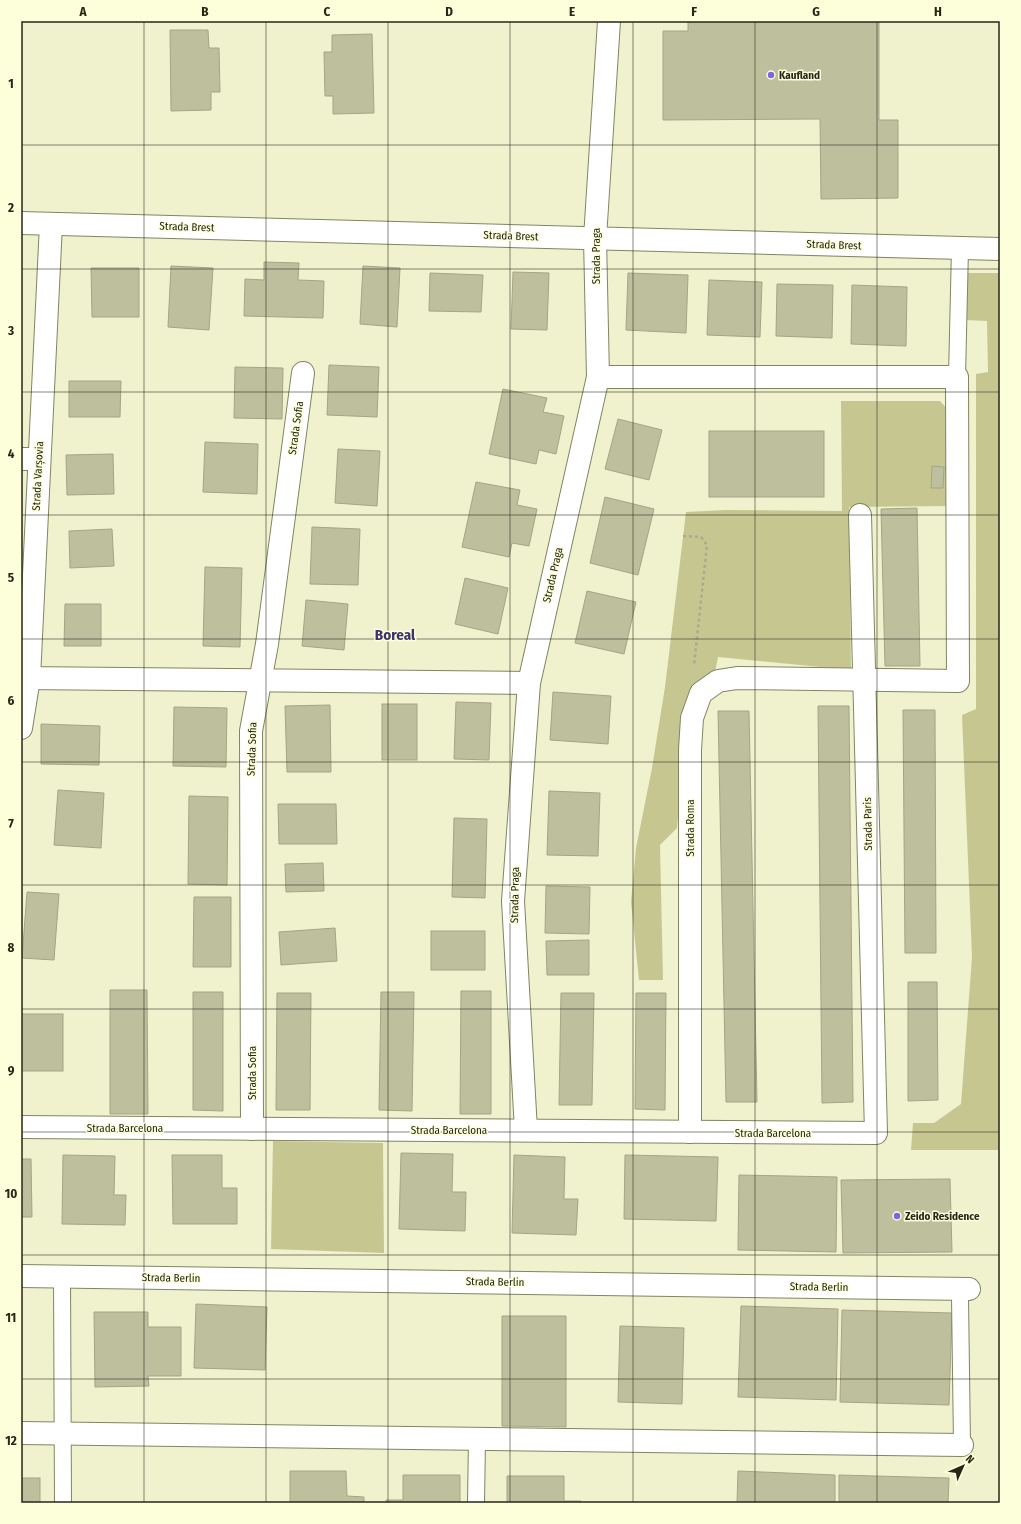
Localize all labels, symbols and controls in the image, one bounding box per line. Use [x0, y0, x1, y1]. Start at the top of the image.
text: A [78, 4, 87, 19]
text: B [201, 4, 209, 19]
text: C [324, 4, 331, 19]
text: D [445, 4, 453, 19]
text: E [569, 4, 575, 19]
text: F [691, 4, 697, 19]
text: G [812, 4, 820, 19]
text: H [934, 4, 942, 19]
place label: Kaufland [779, 69, 820, 82]
marker: Kaufland [766, 70, 776, 80]
text: 1 [8, 76, 14, 91]
text: 2 [7, 200, 14, 215]
street label: Strada Brest [159, 220, 215, 234]
street label: Strada Praga [590, 228, 603, 284]
street label: Strada Brest [483, 229, 539, 243]
street label: Strada Brest [806, 238, 862, 252]
text: 3 [7, 323, 14, 338]
street label: Strada Sofia [286, 400, 306, 456]
street label: Strada Varșovia [30, 441, 46, 511]
text: 4 [8, 446, 15, 461]
street label: Strada Praga [540, 546, 566, 604]
text: 5 [8, 570, 14, 585]
district label: Boreal [375, 626, 416, 644]
text: 6 [8, 693, 15, 708]
street label: Strada Sofia [245, 722, 259, 776]
street label: Strada Paris [861, 797, 875, 851]
street label: Strada Roma [684, 799, 697, 857]
text: 7 [8, 816, 14, 831]
street label: Strada Praga [508, 867, 522, 923]
text: 8 [8, 940, 15, 955]
street label: Strada Sofia [246, 1046, 259, 1100]
text: 9 [8, 1063, 15, 1078]
street label: Strada Barcelona [87, 1122, 163, 1135]
street label: Strada Barcelona [411, 1124, 487, 1137]
street label: Strada Barcelona [735, 1127, 811, 1140]
text: 10 [5, 1186, 17, 1201]
place label: Zeido Residence [905, 1210, 980, 1223]
marker: Zeido Residence [892, 1211, 902, 1221]
street label: Strada Berlin [142, 1271, 200, 1285]
street label: Strada Berlin [466, 1275, 524, 1289]
street label: Strada Berlin [790, 1280, 848, 1294]
text: 11 [6, 1310, 16, 1325]
text: 12 [5, 1433, 17, 1448]
north arrow [943, 1446, 983, 1486]
text: N [963, 1452, 977, 1466]

